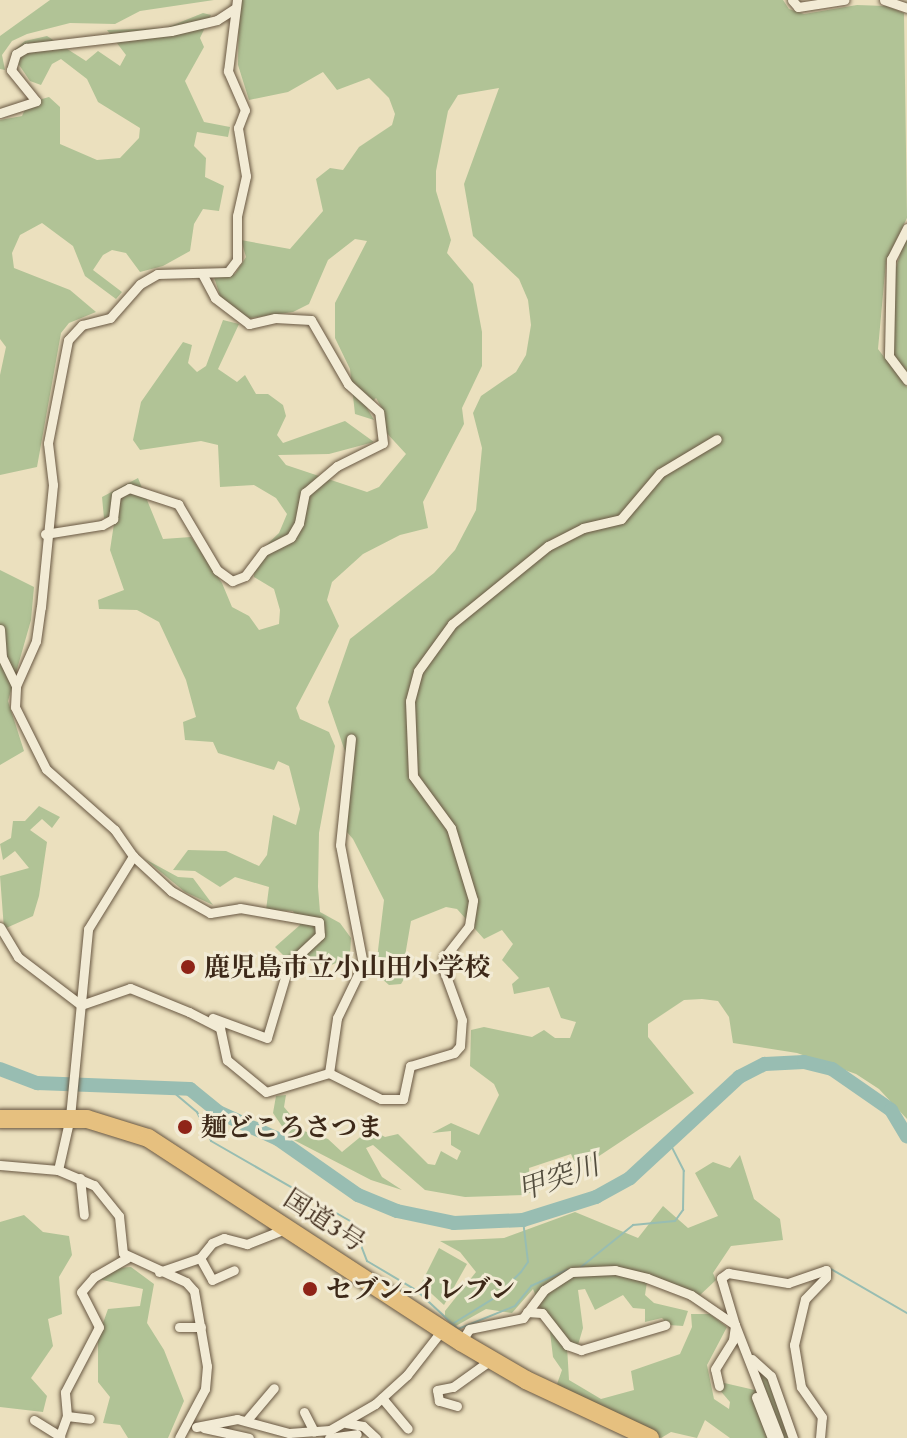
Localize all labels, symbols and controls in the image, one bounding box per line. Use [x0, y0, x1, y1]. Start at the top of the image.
place label: 鹿児島市立小山田小学校 [204, 951, 490, 983]
marker: 鹿児島市立小山田小学校 [179, 958, 197, 976]
place label: 麺どころさつま [201, 1111, 383, 1143]
marker: 麺どころさつま [176, 1118, 194, 1136]
water label: 甲突川 [513, 1147, 603, 1207]
street label: 国道3号 [279, 1182, 371, 1258]
place label: セブン-イレブン [326, 1273, 517, 1305]
marker: セブン-イレブン [301, 1280, 319, 1298]

